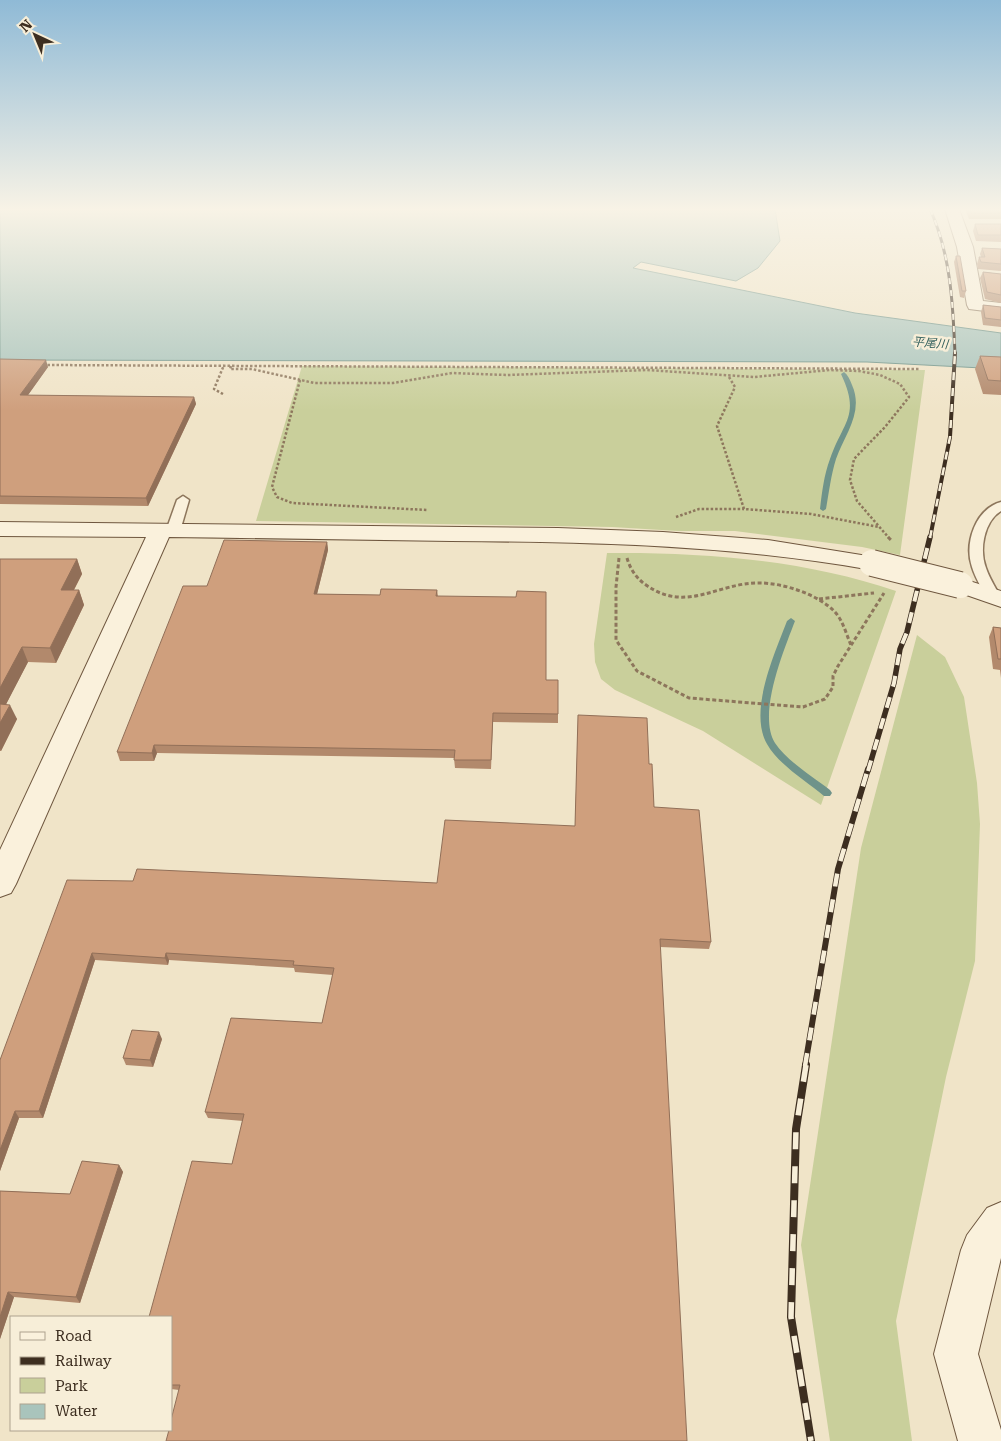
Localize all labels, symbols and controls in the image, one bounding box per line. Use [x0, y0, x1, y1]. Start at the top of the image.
north arrow [10, 10, 60, 60]
text: N [17, 16, 36, 35]
water label: 平尾川 [911, 334, 951, 352]
legend [10, 1316, 172, 1431]
text: Road [55, 1327, 92, 1345]
text: Railway [55, 1352, 112, 1370]
text: Park [55, 1377, 89, 1395]
text: Water [55, 1402, 97, 1420]

